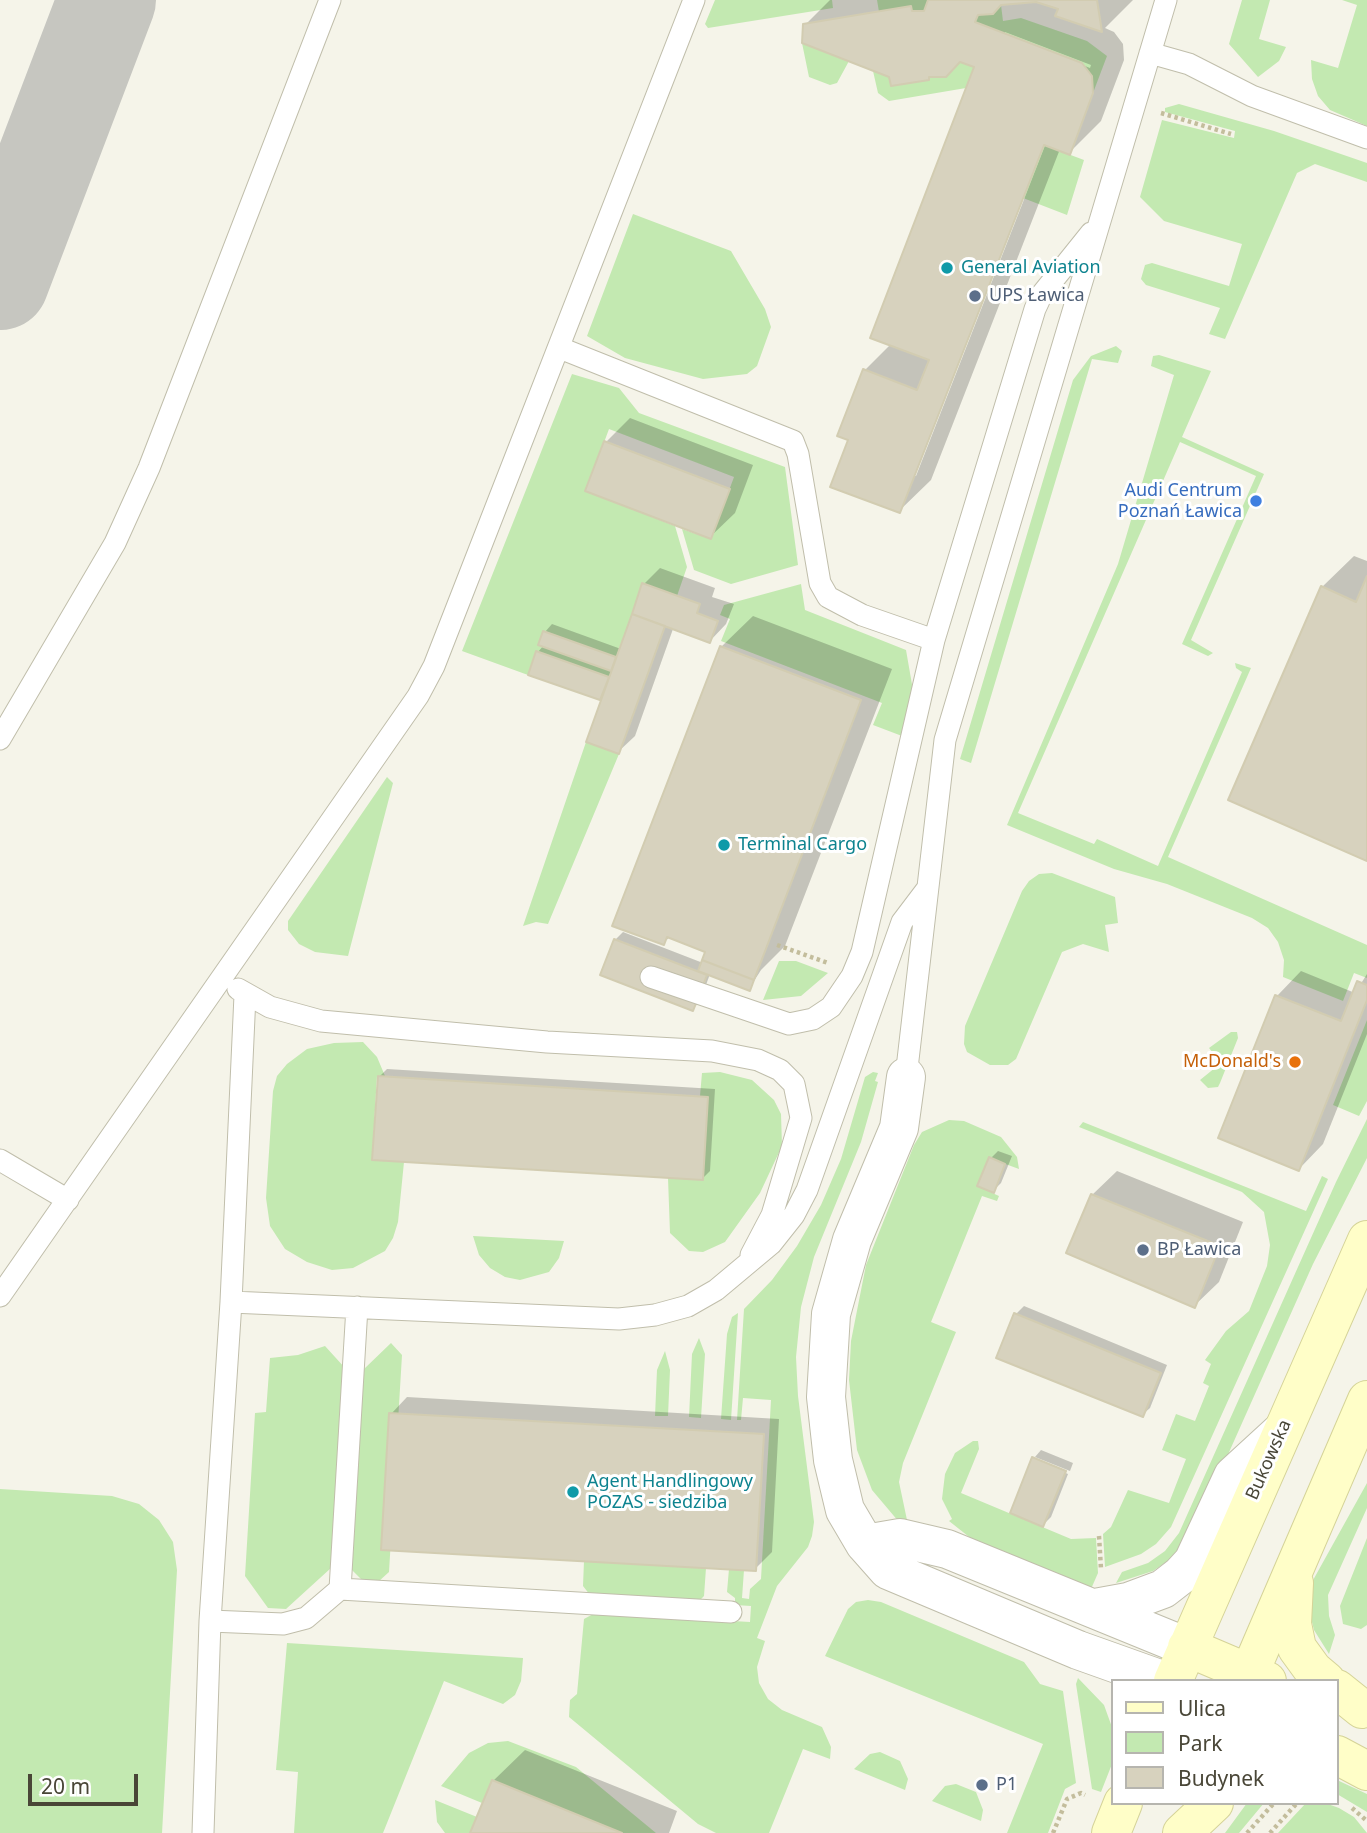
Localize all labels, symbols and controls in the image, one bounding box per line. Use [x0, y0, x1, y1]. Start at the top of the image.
place label: General Aviation [961, 257, 1101, 279]
marker: General Aviation [939, 260, 955, 276]
place label: UPS Ławica [989, 285, 1085, 307]
marker: UPS Ławica [967, 288, 983, 304]
place label: Audi Centrum Poznań Ławica [1118, 480, 1242, 522]
marker: Audi Centrum Poznań Ławica [1248, 493, 1264, 509]
place label: Terminal Cargo [738, 834, 867, 856]
marker: Terminal Cargo [716, 837, 732, 853]
place label: McDonald's [1183, 1051, 1281, 1073]
marker: McDonald's [1287, 1054, 1303, 1070]
place label: BP Ławica [1157, 1239, 1241, 1261]
marker: BP Ławica [1135, 1242, 1151, 1258]
street label: Bukowska [1242, 1417, 1296, 1503]
place label: Agent Handlingowy POZAS - siedziba [587, 1471, 753, 1514]
marker: Agent Handlingowy POZAS - siedziba [565, 1484, 581, 1500]
legend [1112, 1679, 1339, 1805]
text: Ulica [1178, 1694, 1226, 1722]
text: Park [1178, 1729, 1222, 1757]
scale bar [32, 1759, 142, 1803]
text: Budynek [1178, 1764, 1264, 1792]
text: 20 m [41, 1772, 90, 1800]
place label: P1 [996, 1774, 1017, 1796]
marker: P1 [974, 1777, 990, 1793]

